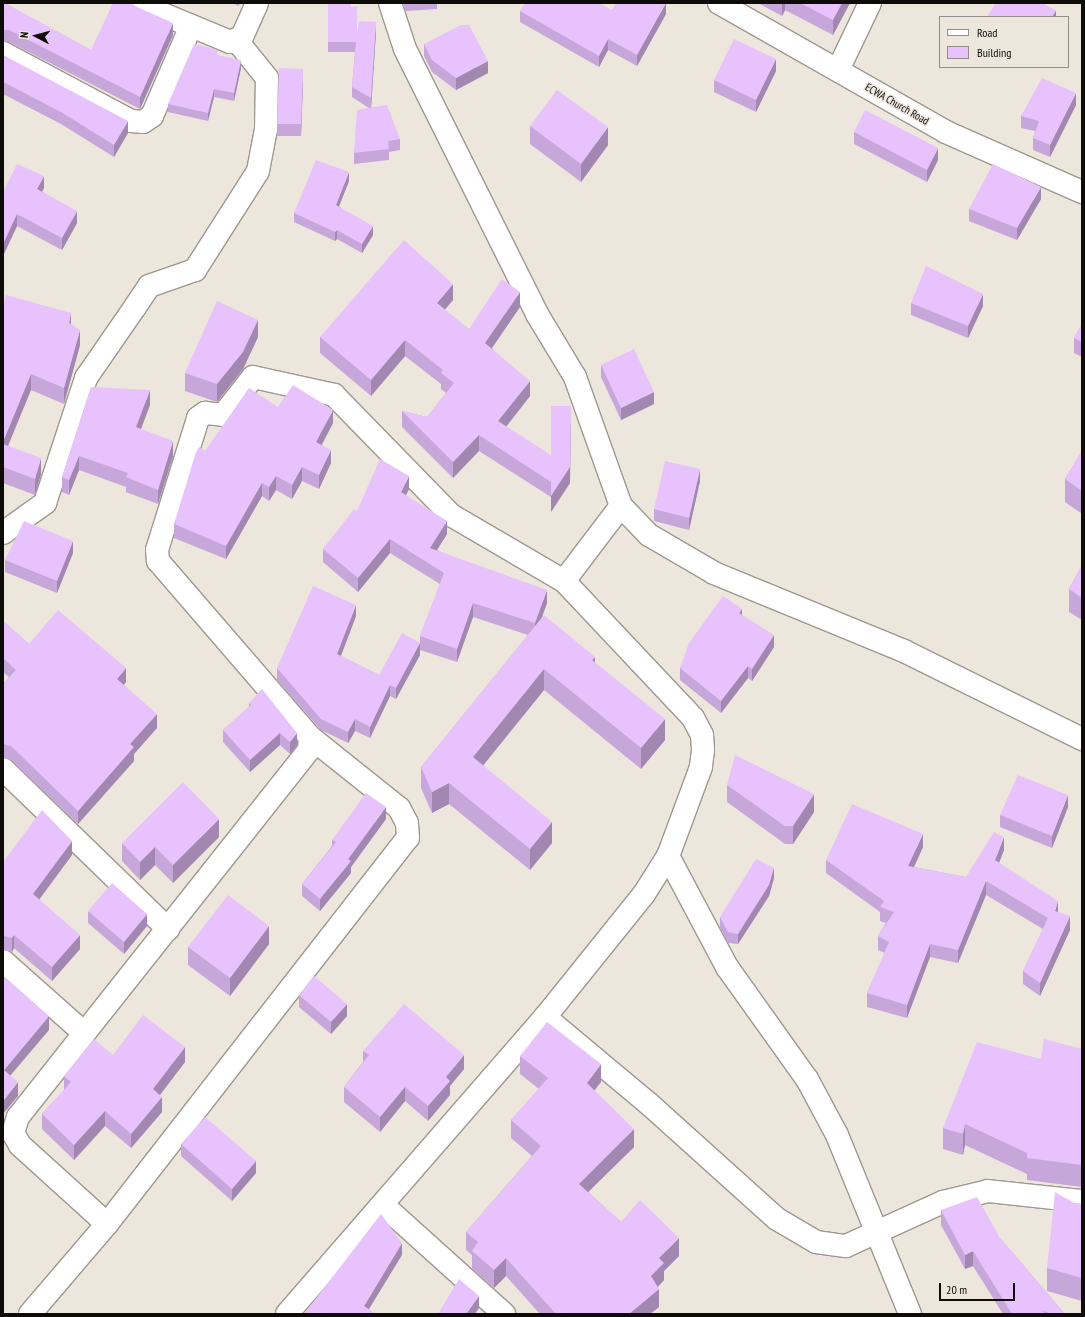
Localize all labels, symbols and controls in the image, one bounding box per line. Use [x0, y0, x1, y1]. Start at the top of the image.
north arrow [16, 16, 56, 56]
legend [939, 16, 1069, 68]
text: Road [977, 25, 997, 40]
text: N [17, 31, 31, 38]
text: Building [977, 45, 1012, 60]
street label: ECWA Church Road [863, 80, 931, 128]
scale bar [941, 1275, 1017, 1301]
text: 20 m [946, 1282, 967, 1297]

